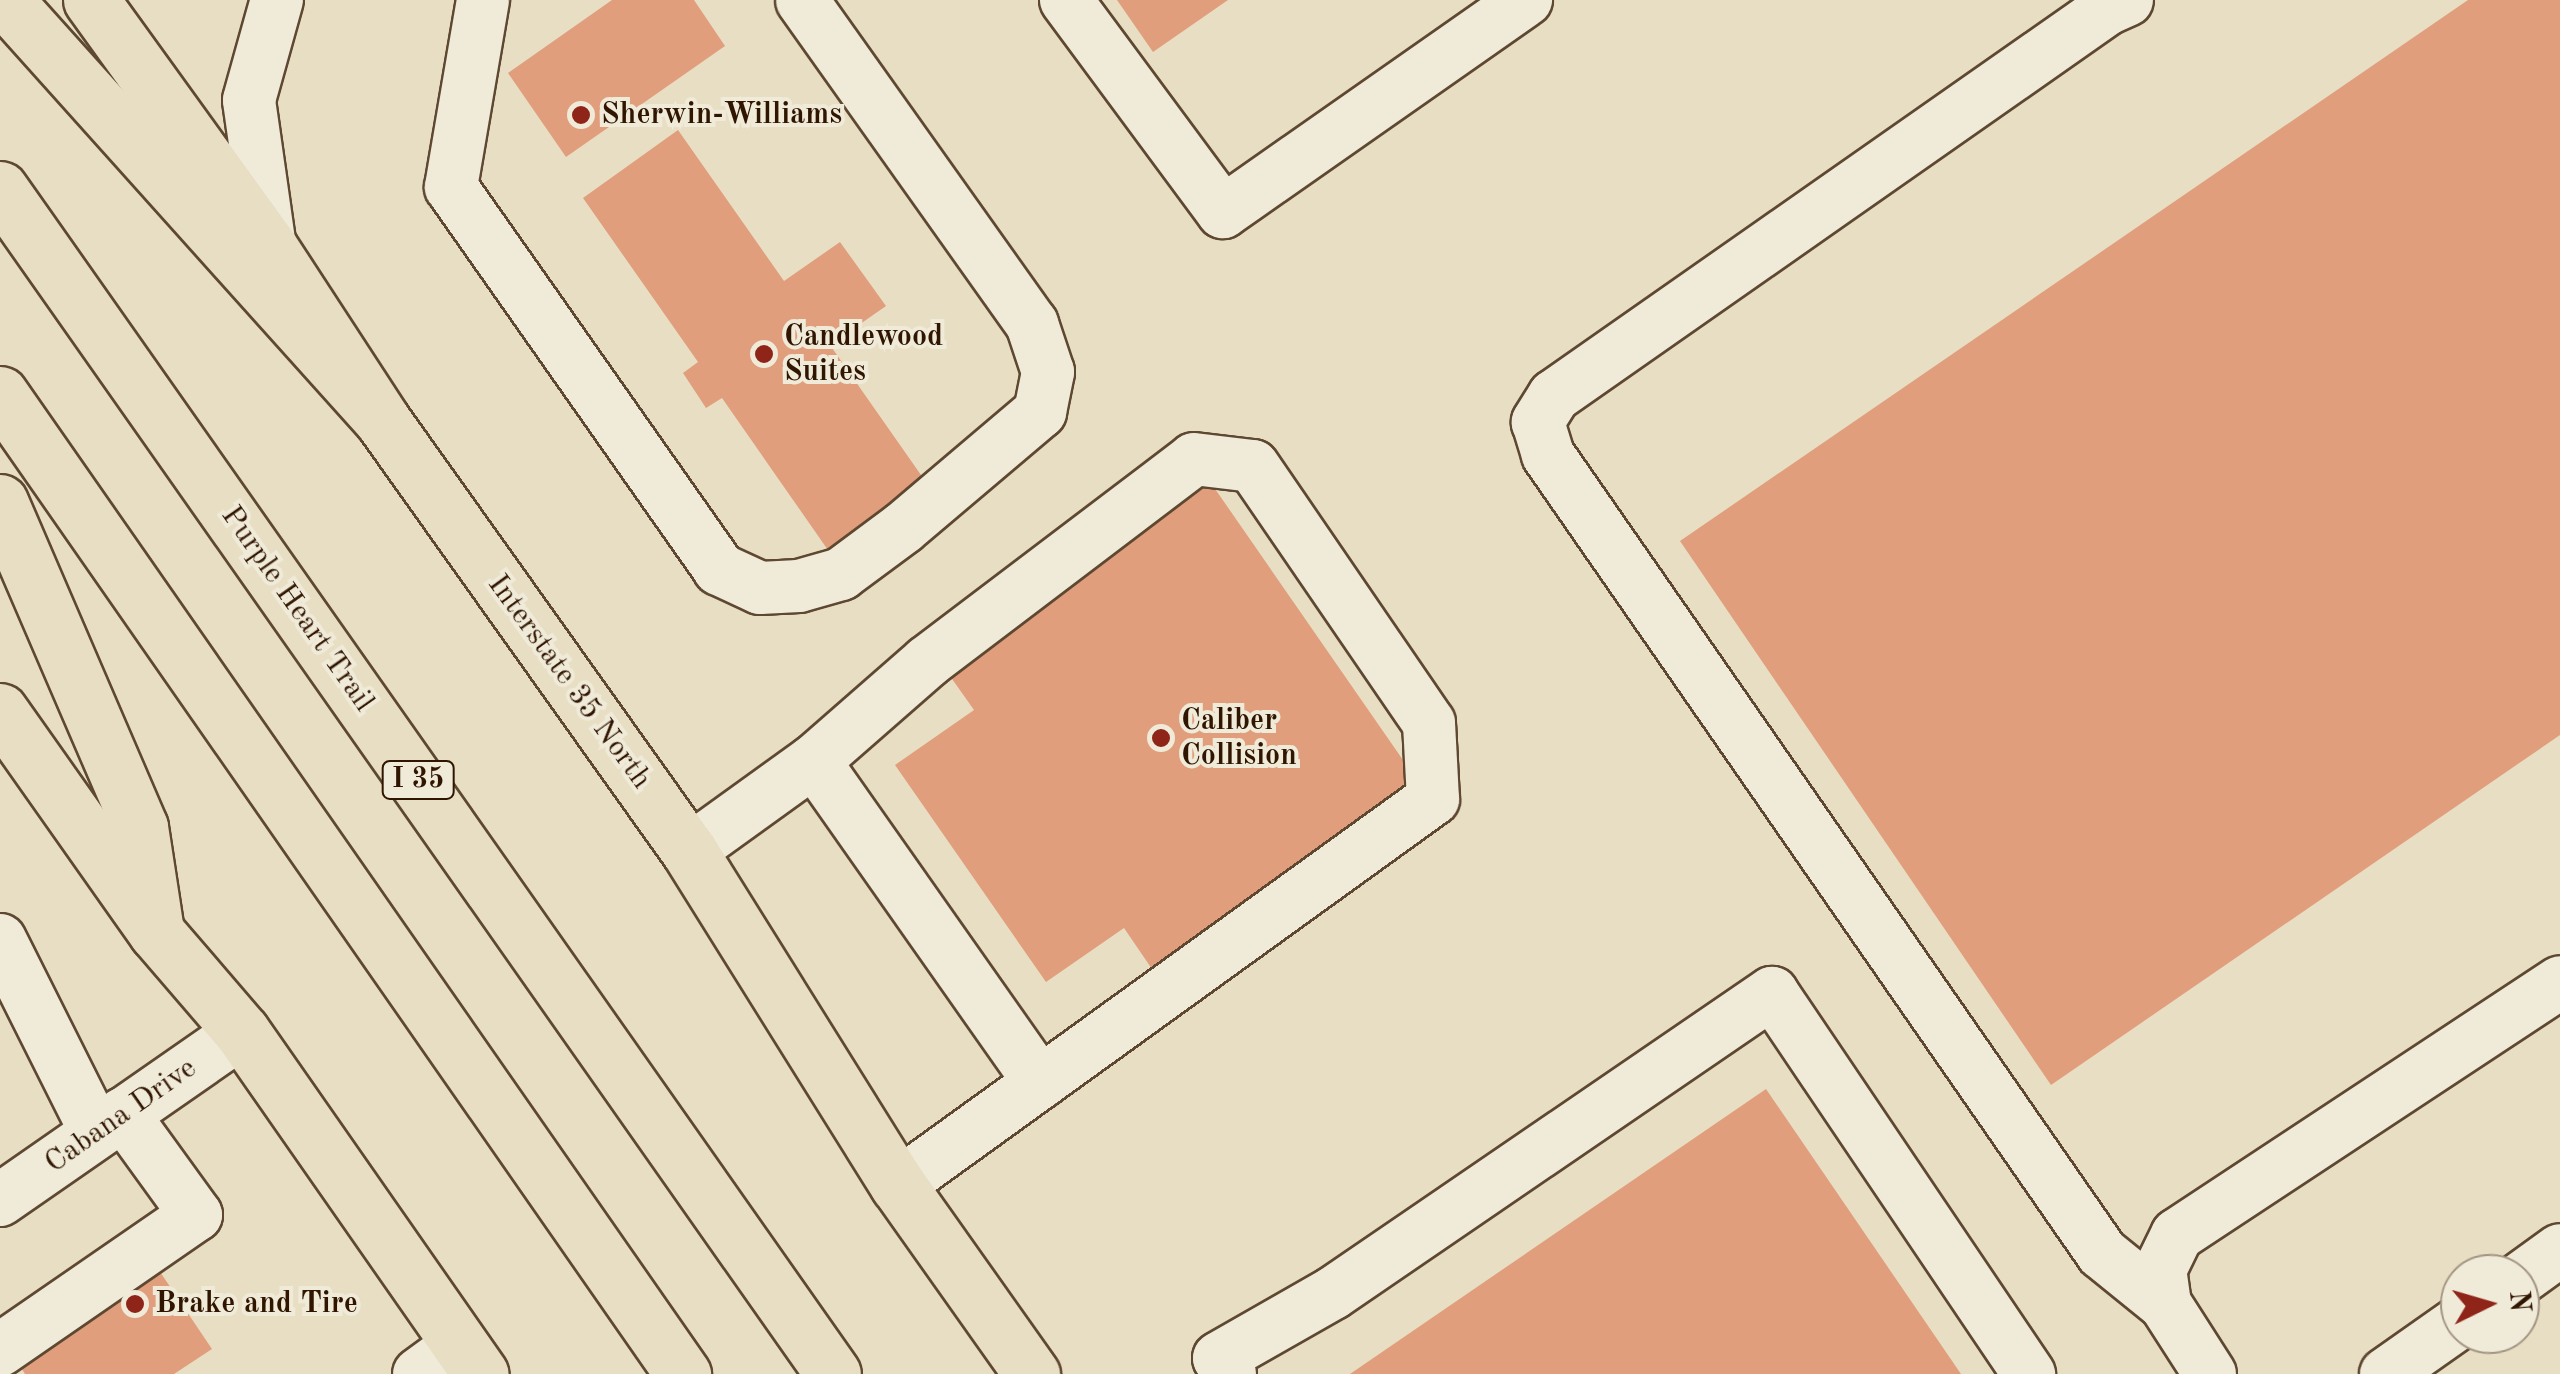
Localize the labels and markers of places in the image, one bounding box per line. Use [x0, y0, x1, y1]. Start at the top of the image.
place label: Sherwin-Williams [601, 97, 842, 133]
marker: Sherwin-Williams [570, 104, 592, 126]
place label: Candlewood Suites [784, 319, 943, 390]
marker: Candlewood Suites [753, 343, 775, 365]
place label: Caliber Collision [1181, 703, 1297, 774]
marker: Caliber Collision [1150, 727, 1172, 749]
place label: Brake and Tire [155, 1286, 358, 1322]
marker: Brake and Tire [124, 1293, 146, 1315]

